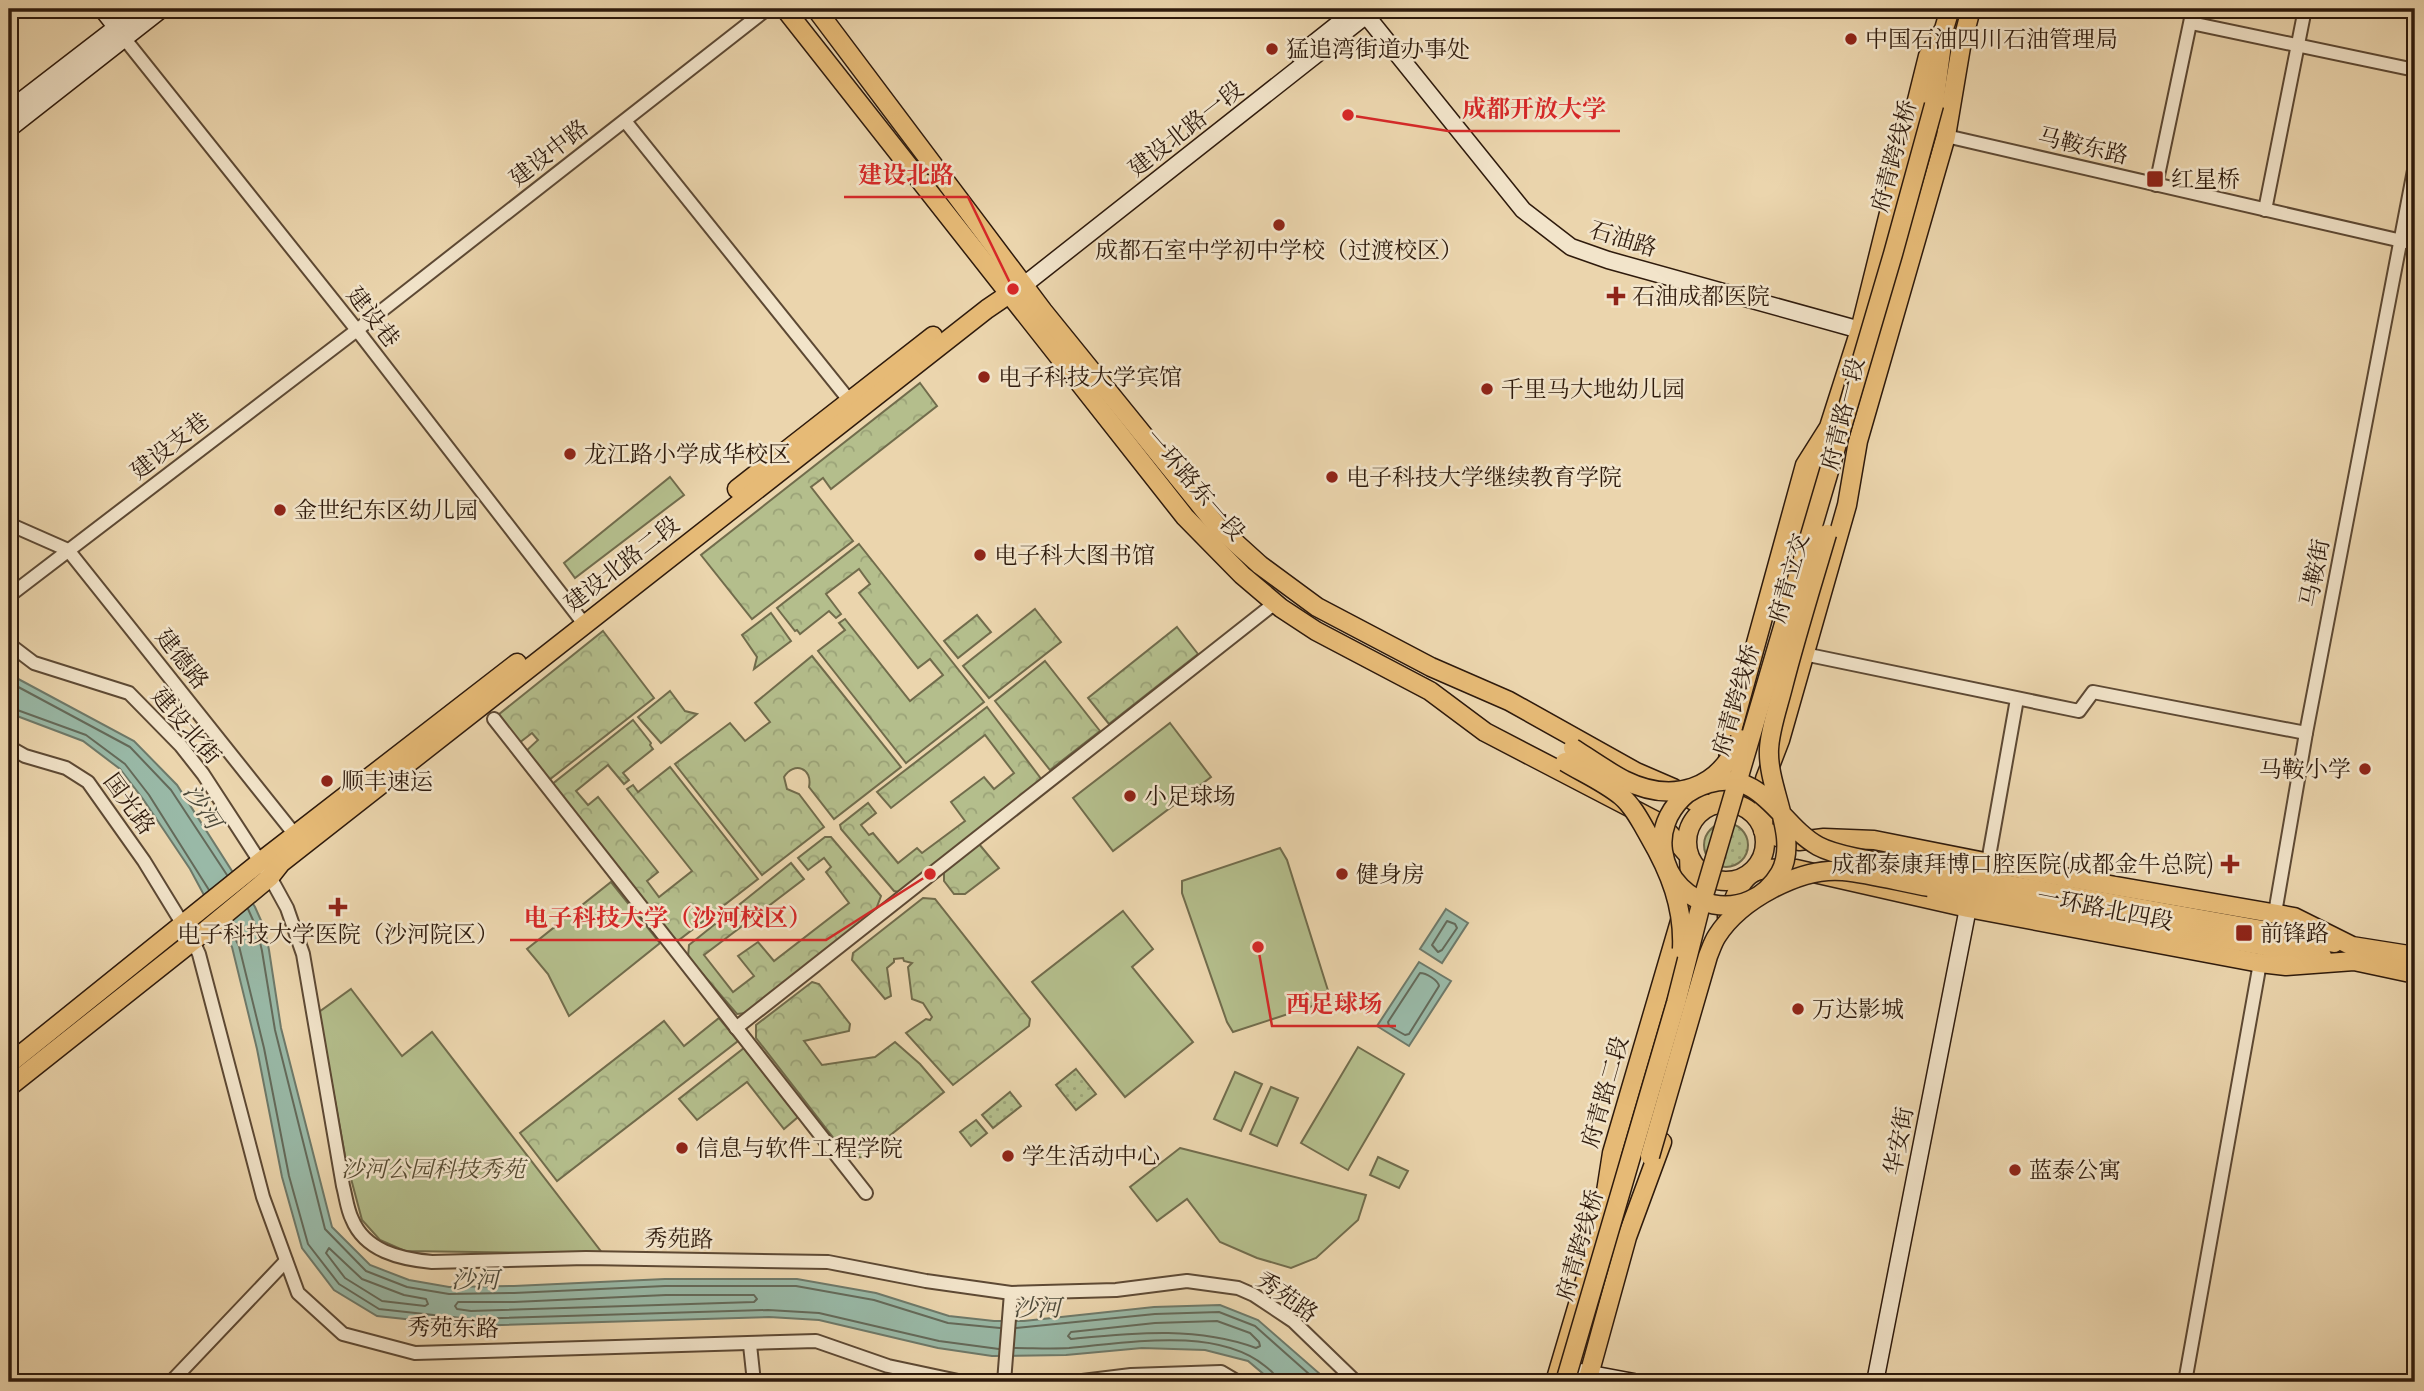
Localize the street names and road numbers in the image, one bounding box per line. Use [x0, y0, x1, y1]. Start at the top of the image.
street label: 建设北路一段 [1122, 74, 1250, 184]
street label: 府青跨线桥 [1864, 96, 1924, 216]
street label: 建设中路 [503, 112, 595, 194]
street label: 马鞍东路 [2035, 121, 2131, 171]
street label: 石油路 [1585, 214, 1661, 264]
street label: 建设巷 [340, 280, 406, 354]
street label: 府青路一段 [1814, 354, 1872, 474]
street label: 建设支巷 [124, 405, 216, 487]
street label: 一环路东一段 [1138, 423, 1252, 547]
street label: 建设北路二段 [558, 509, 686, 619]
street label: 府青立交 [1761, 530, 1817, 626]
street label: 马鞍街 [2293, 536, 2337, 610]
street label: 建德路 [149, 622, 215, 696]
street label: 府青跨线桥 [1705, 640, 1767, 760]
street label: 建设北街 [144, 681, 228, 771]
street label: 国光路 [96, 767, 162, 841]
street label: 一环路北四段 [2034, 881, 2176, 937]
street label: 府青路二段 [1574, 1032, 1636, 1152]
street label: 华安街 [1877, 1104, 1921, 1178]
street label: 府青跨线桥 [1549, 1185, 1611, 1305]
street label: 秀苑路 [644, 1223, 714, 1255]
street label: 秀苑路 [1250, 1265, 1324, 1329]
street label: 秀苑东路 [407, 1312, 499, 1344]

